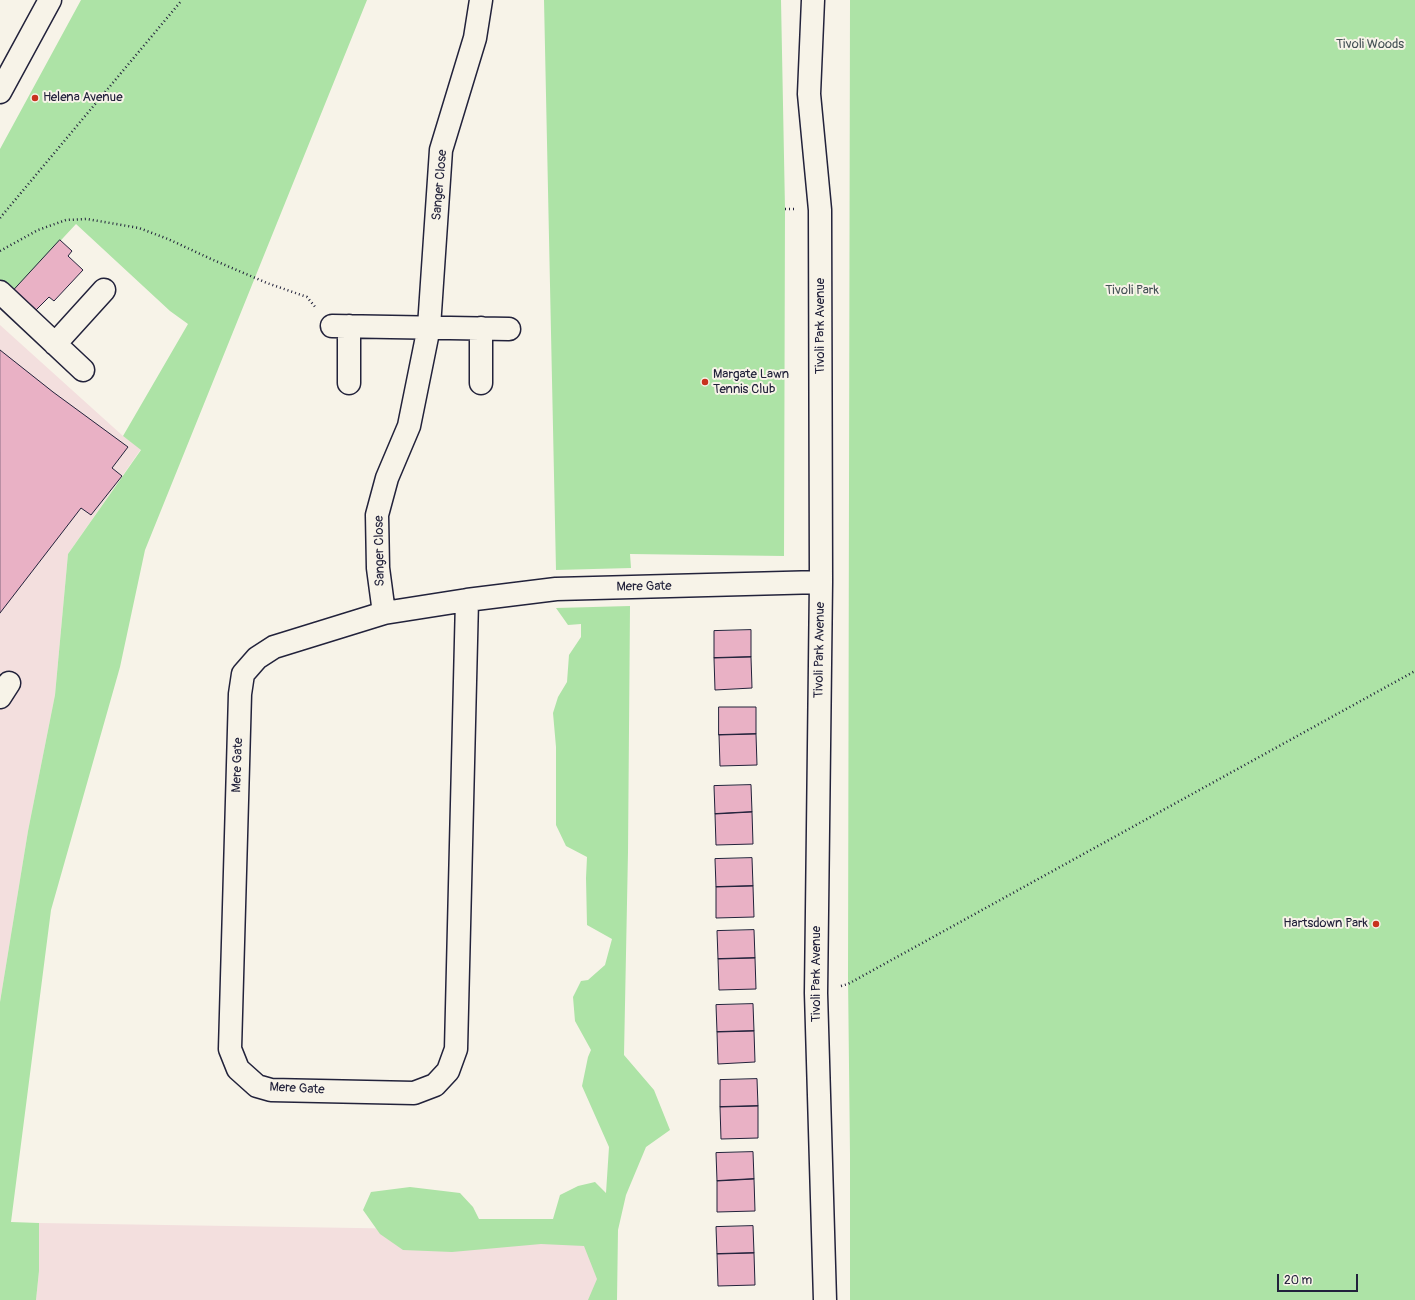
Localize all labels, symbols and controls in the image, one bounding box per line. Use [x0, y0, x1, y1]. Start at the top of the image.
park label: Tivoli Woods [1336, 37, 1404, 53]
place label: Helena Avenue [43, 90, 123, 106]
marker: Helena Avenue [30, 93, 40, 103]
street label: Sanger Close [429, 149, 451, 221]
street label: Tivoli Park Avenue [813, 278, 829, 374]
park label: Tivoli Park [1105, 283, 1159, 299]
place label: Margate Lawn Tennis Club [713, 367, 789, 398]
marker: Margate Lawn Tennis Club [700, 377, 710, 387]
street label: Sanger Close [372, 515, 388, 587]
street label: Mere Gate [616, 579, 672, 595]
street label: Tivoli Park Avenue [811, 602, 829, 698]
street label: Mere Gate [229, 737, 247, 793]
place label: Hartsdown Park [1283, 916, 1368, 932]
marker: Hartsdown Park [1371, 919, 1381, 929]
street label: Tivoli Park Avenue [809, 926, 825, 1022]
street label: Mere Gate [269, 1080, 325, 1098]
scale bar [1279, 1266, 1360, 1292]
text: 20 m [1284, 1273, 1312, 1288]

